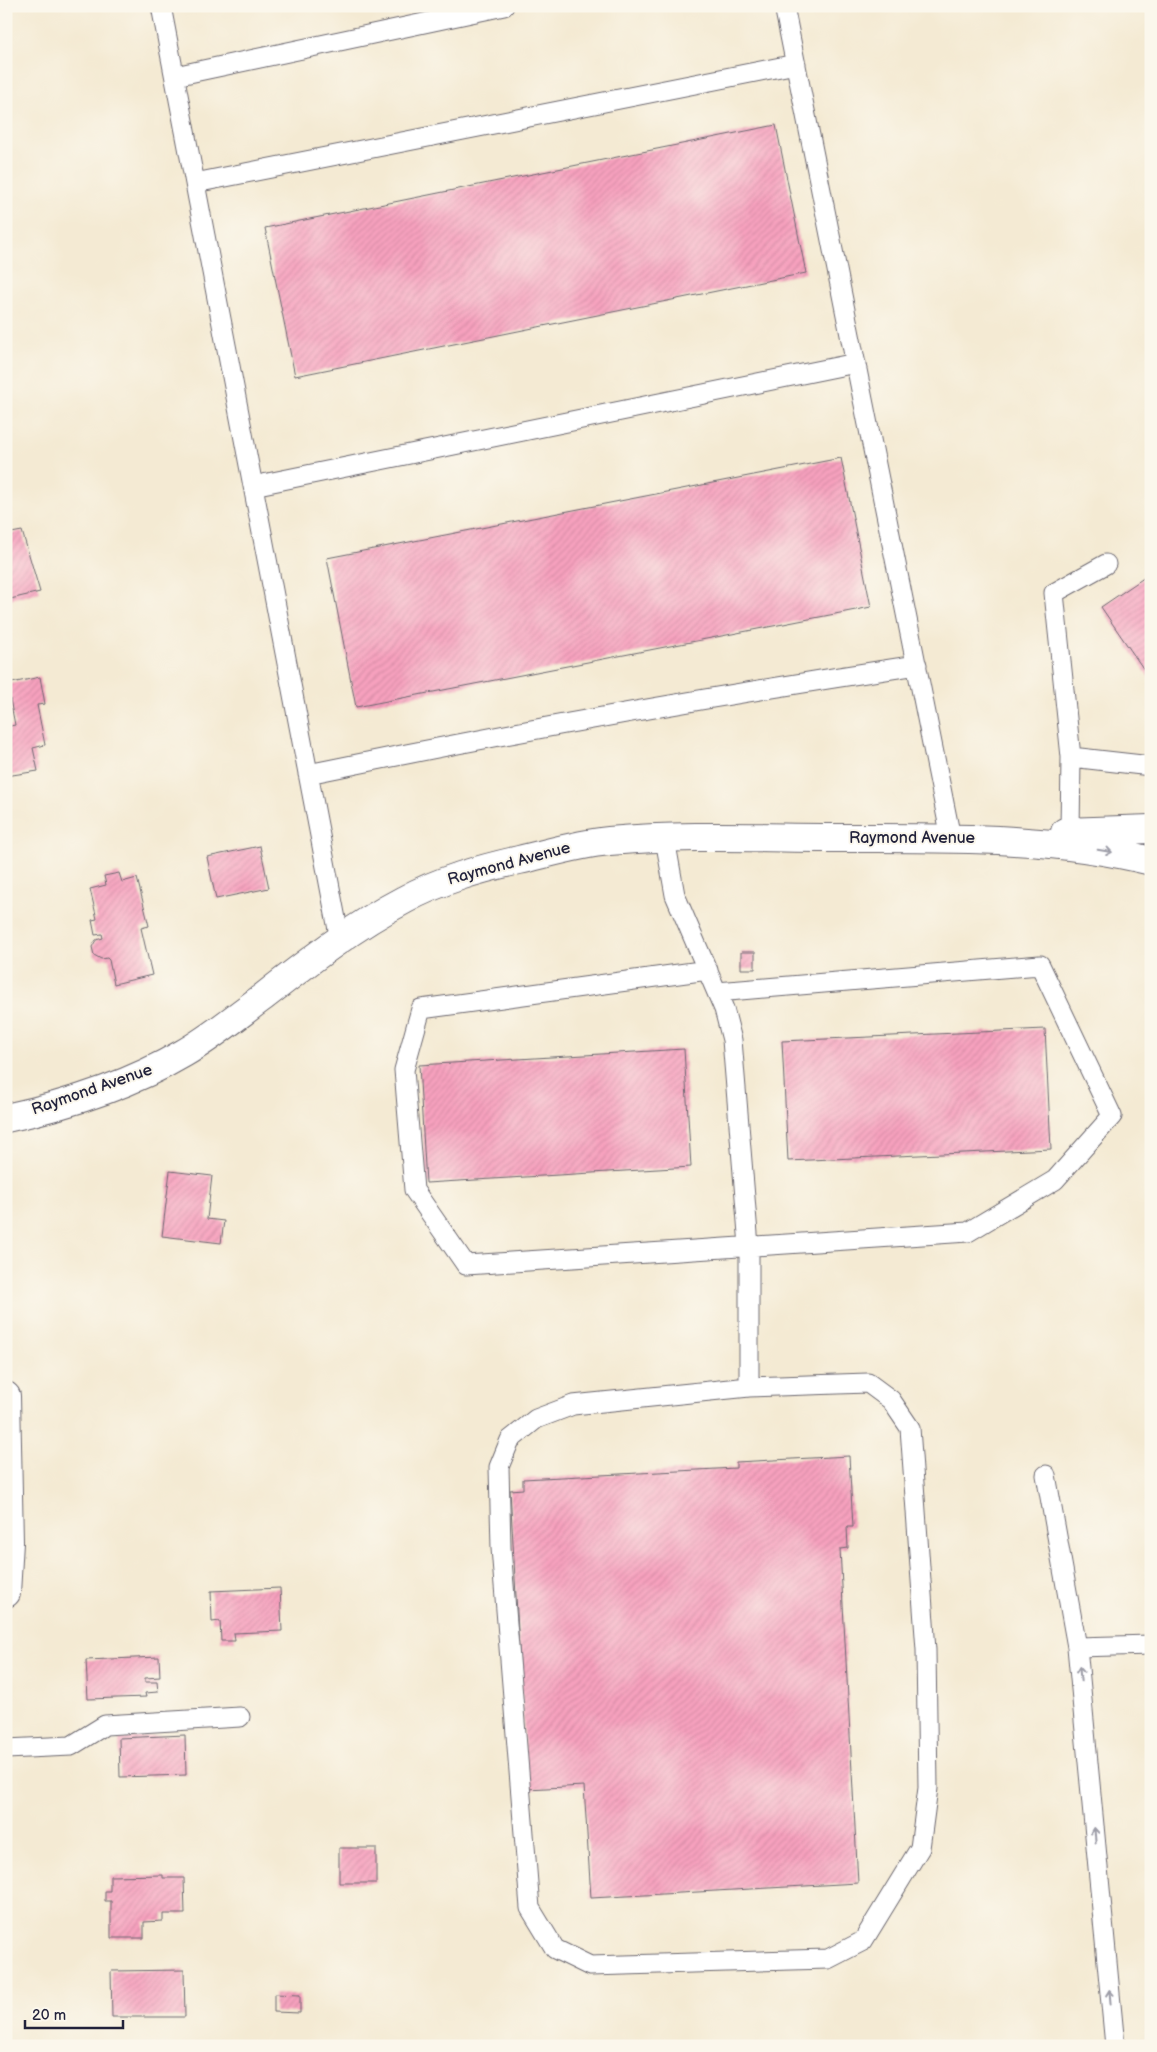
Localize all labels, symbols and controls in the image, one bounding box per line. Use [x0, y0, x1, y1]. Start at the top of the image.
street label: Raymond Avenue [849, 829, 976, 848]
street label: Raymond Avenue [446, 838, 573, 890]
one-way arrow [1096, 846, 1112, 856]
street label: Raymond Avenue [29, 1060, 155, 1120]
one-way arrow [1075, 1666, 1084, 1682]
one-way arrow [1090, 1828, 1100, 1844]
one-way arrow [1105, 1990, 1115, 2006]
scale bar [25, 1997, 122, 2029]
text: 20 m [32, 2006, 66, 2025]

